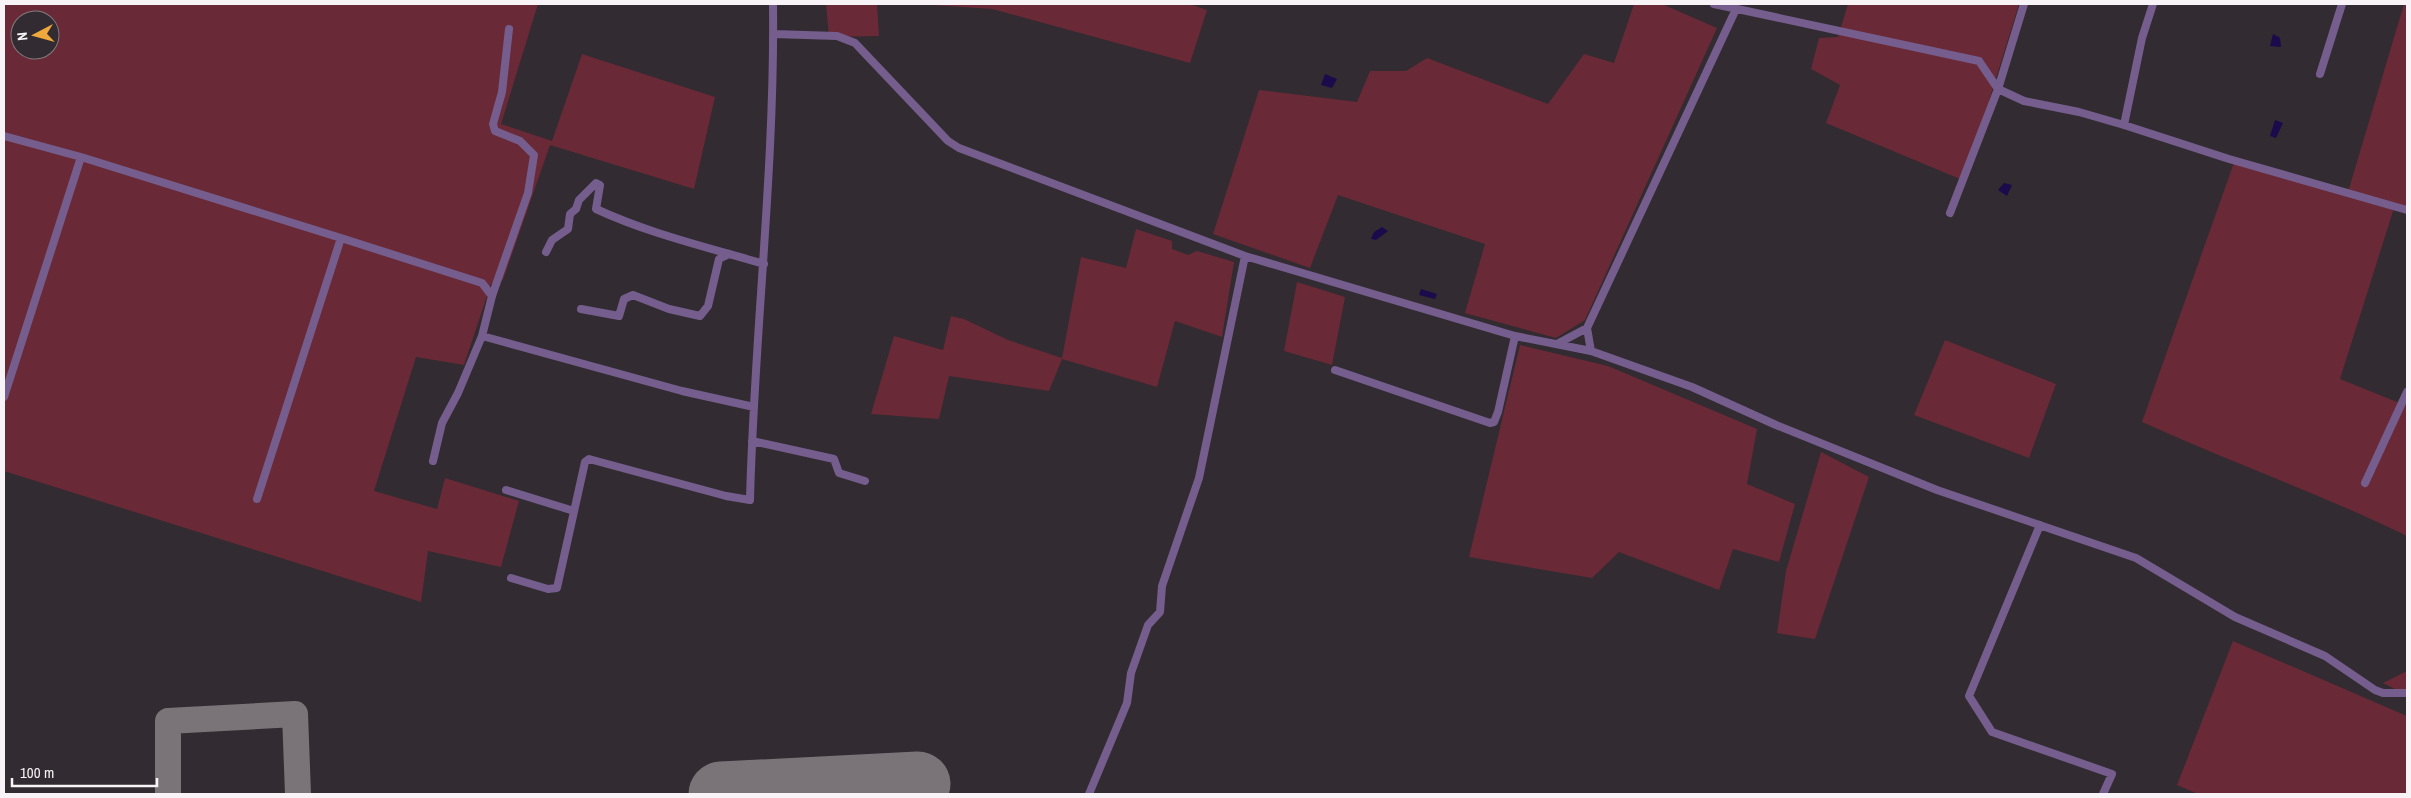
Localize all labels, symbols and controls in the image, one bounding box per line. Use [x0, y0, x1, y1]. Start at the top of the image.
north arrow [10, 10, 60, 60]
text: N [13, 31, 31, 41]
scale bar [12, 756, 158, 788]
text: 100 m [20, 762, 54, 783]

